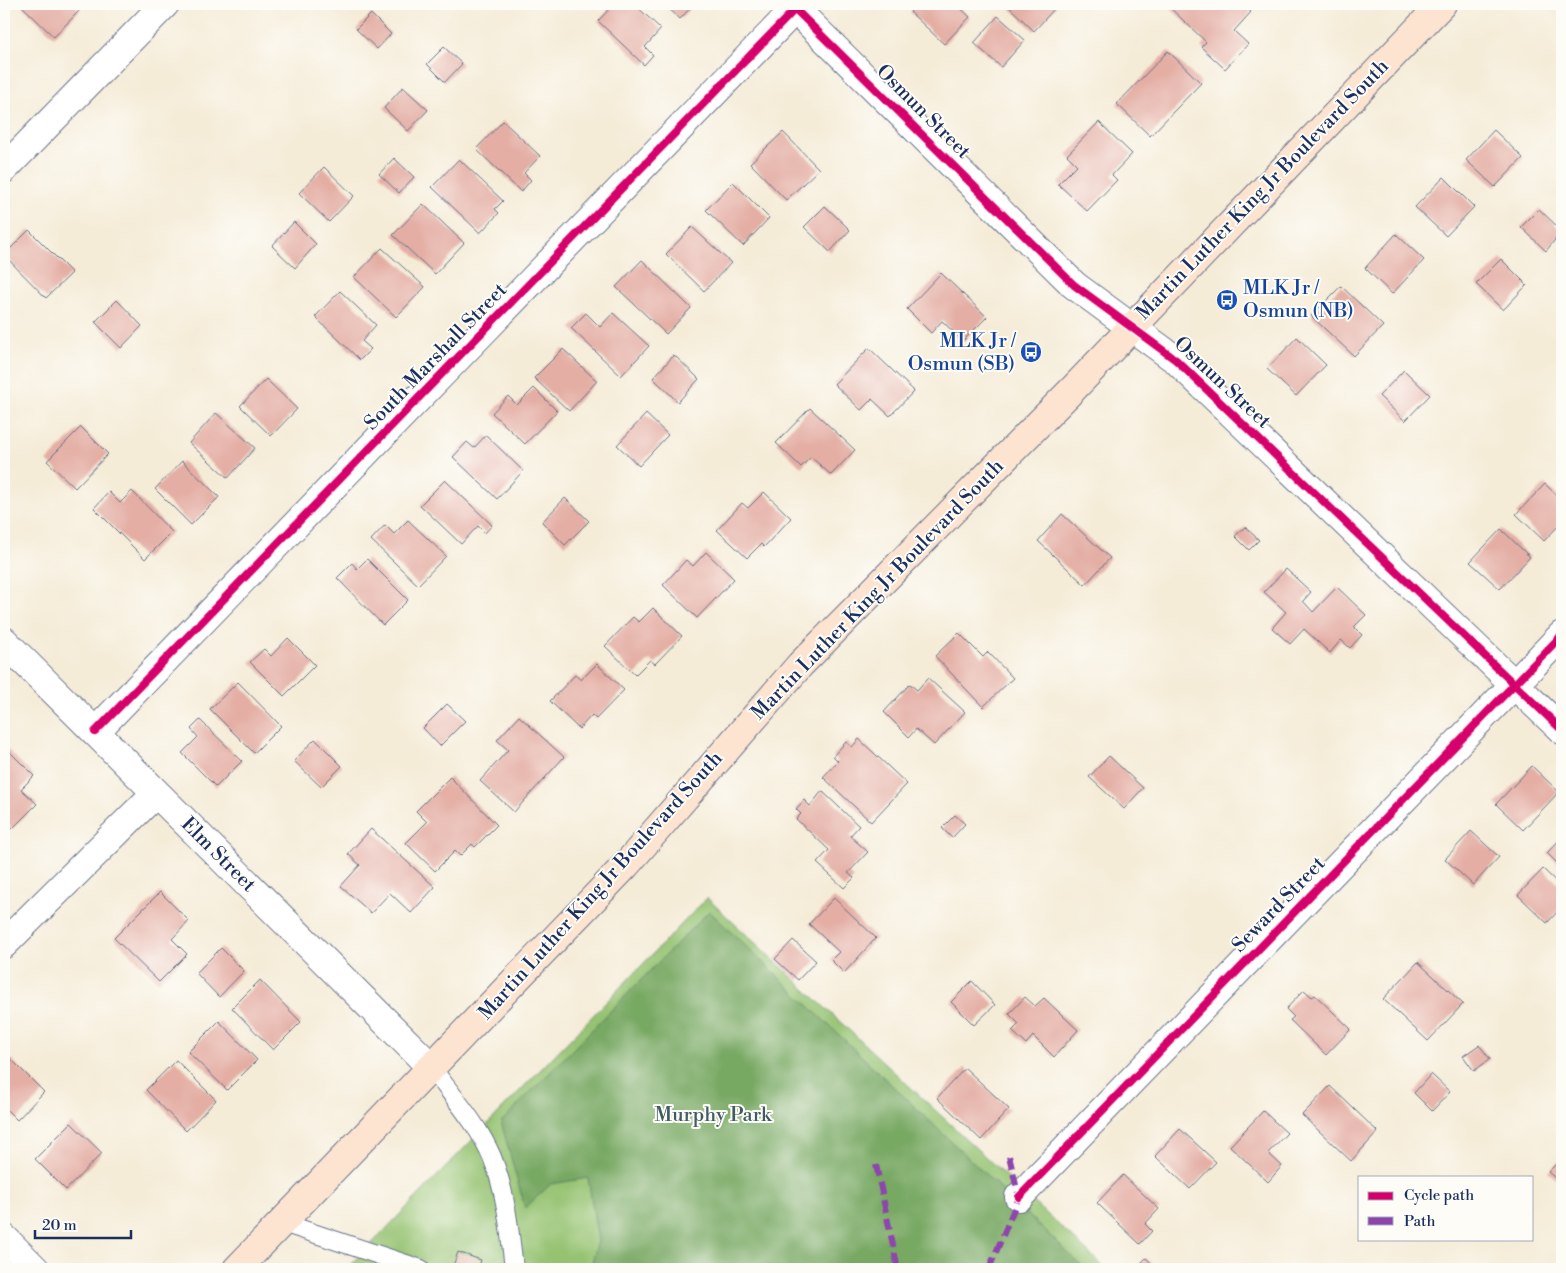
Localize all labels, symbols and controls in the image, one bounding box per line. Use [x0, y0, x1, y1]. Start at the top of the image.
street label: Martin Luther King Jr Boulevard South [1131, 54, 1395, 326]
street label: Osmun Street [870, 59, 976, 165]
place label: MLK Jr / Osmun (NB) [1243, 276, 1354, 324]
street label: South Marshall Street [359, 278, 513, 436]
bus stop icon: MLK Jr / Osmun (NB) [1215, 288, 1239, 312]
place label: MLK Jr / Osmun (SB) [908, 329, 1016, 377]
street label: Osmun Street [1168, 332, 1276, 434]
bus stop icon: MLK Jr / Osmun (SB) [1019, 340, 1043, 364]
street label: Martin Luther King Jr Boulevard South [746, 454, 1010, 726]
street label: Martin Luther King Jr Boulevard South [474, 746, 728, 1026]
street label: Elm Street [175, 812, 261, 898]
street label: Seward Street [1227, 852, 1331, 958]
park label: Murphy Park [654, 1103, 773, 1128]
legend [1358, 1176, 1534, 1240]
text: Cycle path [1404, 1186, 1474, 1205]
scale bar [35, 1208, 131, 1240]
text: Path [1404, 1212, 1436, 1231]
text: 20 m [42, 1216, 77, 1235]

